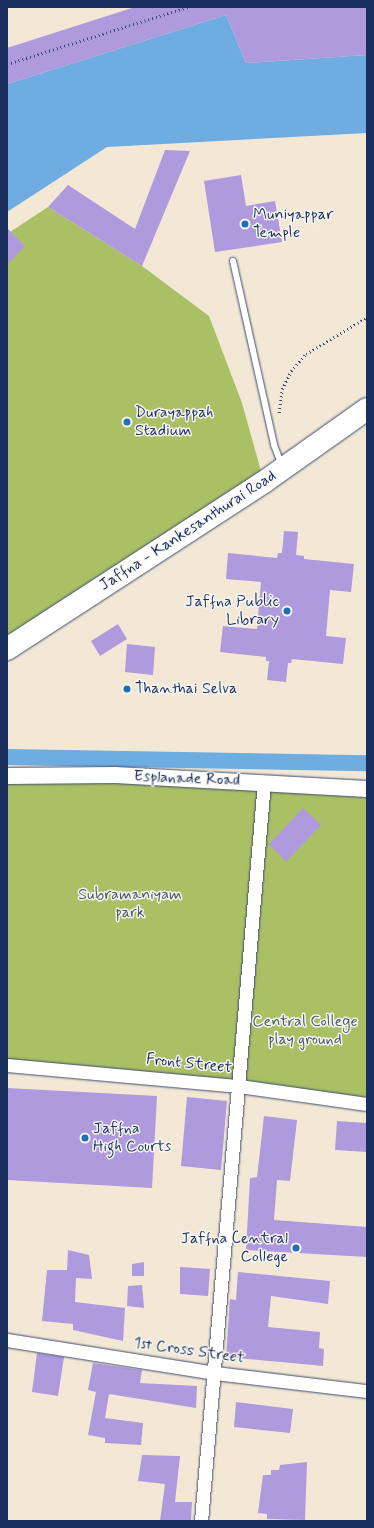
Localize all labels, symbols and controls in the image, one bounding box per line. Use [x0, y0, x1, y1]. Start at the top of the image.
place label: Muniyappar Temple [253, 205, 333, 243]
marker: Muniyappar Temple [240, 219, 250, 229]
place label: Durayappah Stadium [135, 403, 214, 441]
marker: Durayappah Stadium [122, 417, 132, 427]
street label: Jaffna - Kankesanthurai Road [96, 467, 280, 595]
place label: Jaffna Public Library [186, 592, 279, 630]
marker: Jaffna Public Library [282, 606, 292, 616]
place label: Thanthai Selva [135, 679, 237, 699]
marker: Thanthai Selva [122, 684, 132, 694]
street label: Esplanade Road [135, 768, 239, 790]
park label: Subramaniyam park [78, 885, 182, 923]
park label: Central College play ground [252, 1012, 358, 1050]
street label: Front Street [146, 1050, 232, 1078]
place label: Jaffna High Courts [93, 1119, 171, 1157]
marker: Jaffna High Courts [80, 1133, 90, 1143]
place label: Jaffna Central College [183, 1229, 288, 1267]
marker: Jaffna Central College [291, 1243, 301, 1253]
street label: 1st Cross Street [133, 1334, 245, 1368]

